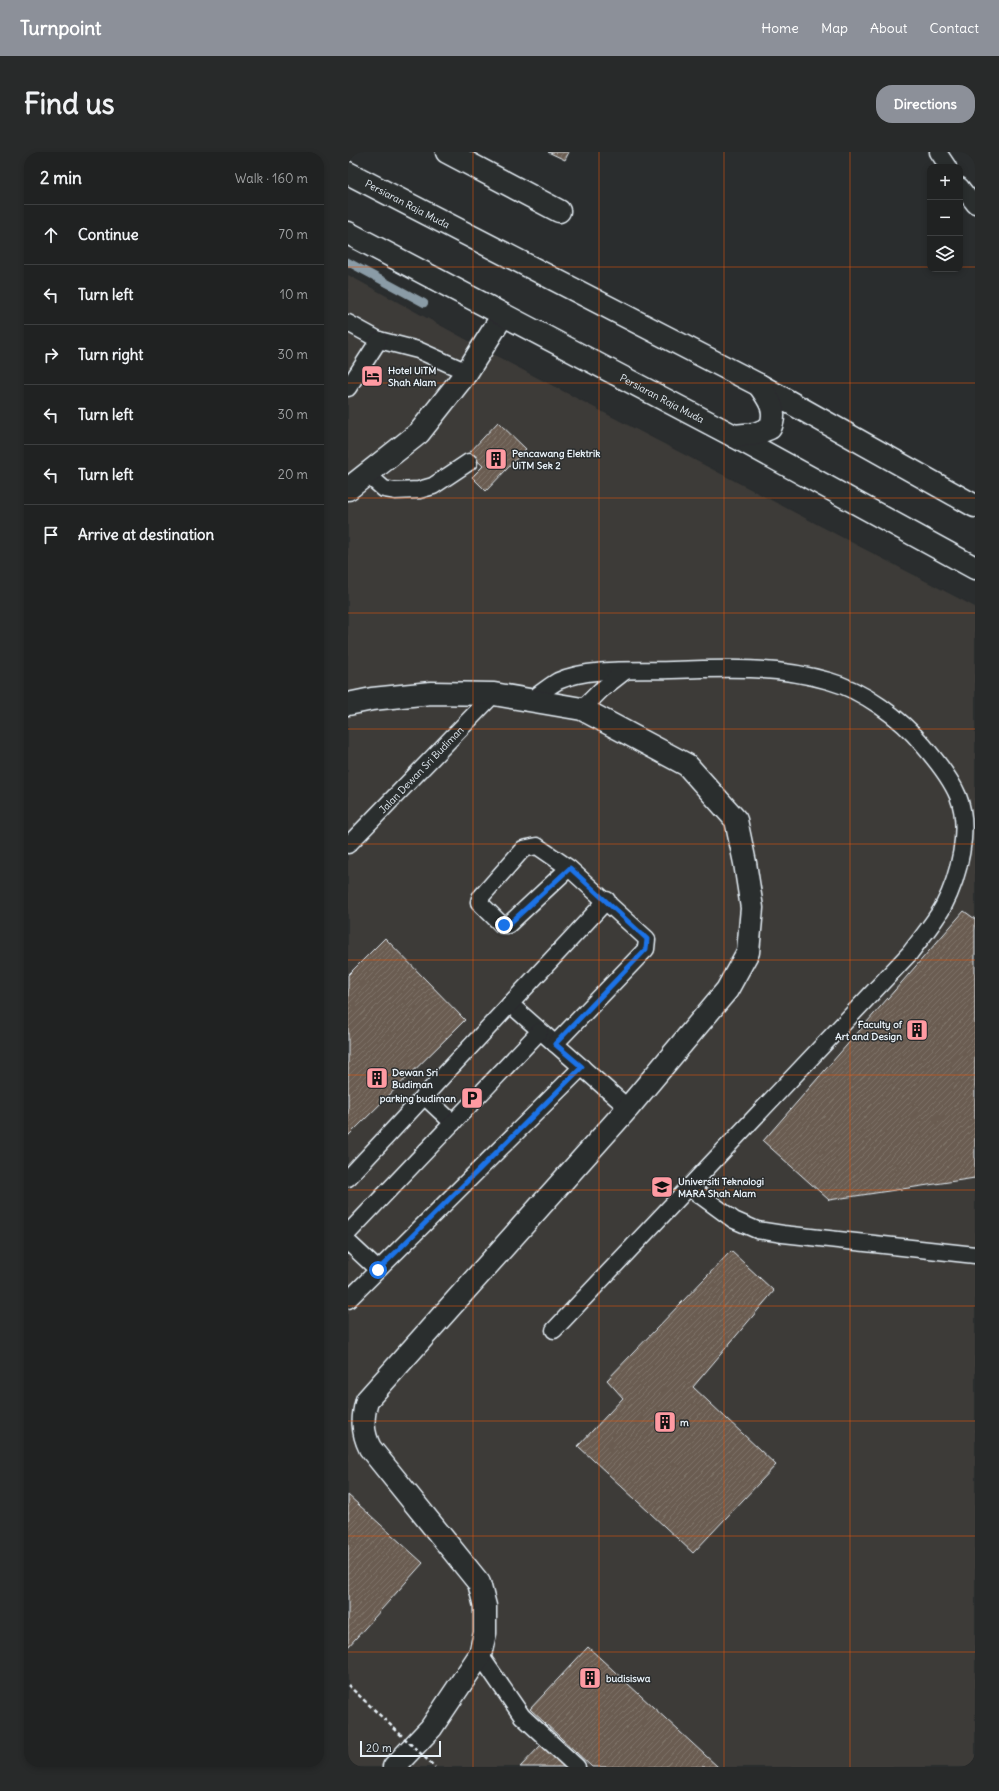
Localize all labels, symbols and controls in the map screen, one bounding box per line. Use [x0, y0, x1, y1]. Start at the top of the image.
text: Turnpoint [20, 16, 101, 40]
text: Home [761, 19, 799, 37]
text: Map [821, 19, 848, 37]
text: About [870, 19, 908, 37]
text: Contact [930, 19, 979, 37]
button: Directions [876, 85, 975, 123]
text: Find us [24, 86, 115, 122]
map controls [927, 164, 963, 272]
button: + [927, 164, 963, 200]
text: 2 min [40, 167, 82, 189]
text: Walk · 160 m [235, 170, 308, 187]
street label: Persiaran Raja Muda [363, 177, 452, 231]
button: − [927, 200, 963, 236]
icon: ahead [40, 224, 62, 246]
text: Continue [78, 225, 139, 244]
text: 70 m [279, 226, 308, 243]
button: layers [927, 236, 963, 272]
icon: left [40, 284, 62, 306]
text: Turn left [78, 285, 133, 304]
text: 10 m [280, 286, 308, 303]
icon: right [40, 344, 62, 366]
text: Turn right [78, 345, 143, 364]
text: 30 m [278, 346, 308, 363]
hotel icon: Hotel UiTM Shah Alam [359, 363, 385, 389]
place label: Hotel UiTM Shah Alam [388, 364, 437, 389]
street label: Persiaran Raja Muda [618, 371, 707, 426]
icon: left [40, 404, 62, 426]
text: Turn left [78, 405, 133, 424]
text: 30 m [278, 406, 308, 423]
building icon: Pencawang Elektrik UiTM Sek 2 [483, 446, 509, 472]
place label: Pencawang Elektrik UiTM Sek 2 [512, 447, 600, 472]
icon: left [40, 464, 62, 486]
text: Turn left [78, 465, 133, 484]
text: 20 m [278, 466, 308, 483]
icon: arrive [40, 524, 62, 546]
text: Arrive at destination [78, 525, 214, 544]
street label: Jalan Dewan Sri Budiman [376, 723, 467, 816]
route end [495, 916, 513, 934]
building icon: Faculty of Art and Design [904, 1017, 930, 1043]
place label: Faculty of Art and Design [835, 1018, 903, 1043]
building icon: Dewan Sri Budiman [364, 1065, 390, 1091]
place label: Dewan Sri Budiman [392, 1066, 438, 1091]
parking icon: parking budiman [459, 1085, 485, 1111]
place label: parking budiman [380, 1092, 456, 1105]
school or university icon: Universiti Teknologi MARA Shah Alam [649, 1174, 675, 1200]
place label: Universiti Teknologi MARA Shah Alam [678, 1175, 764, 1200]
route start [369, 1261, 387, 1279]
building icon: m [652, 1409, 678, 1435]
place label: m [680, 1416, 689, 1429]
building icon: budisiswa [577, 1665, 603, 1691]
place label: budisiswa [606, 1672, 651, 1685]
scale bar [360, 1739, 441, 1758]
text: 20 m [366, 1741, 392, 1755]

